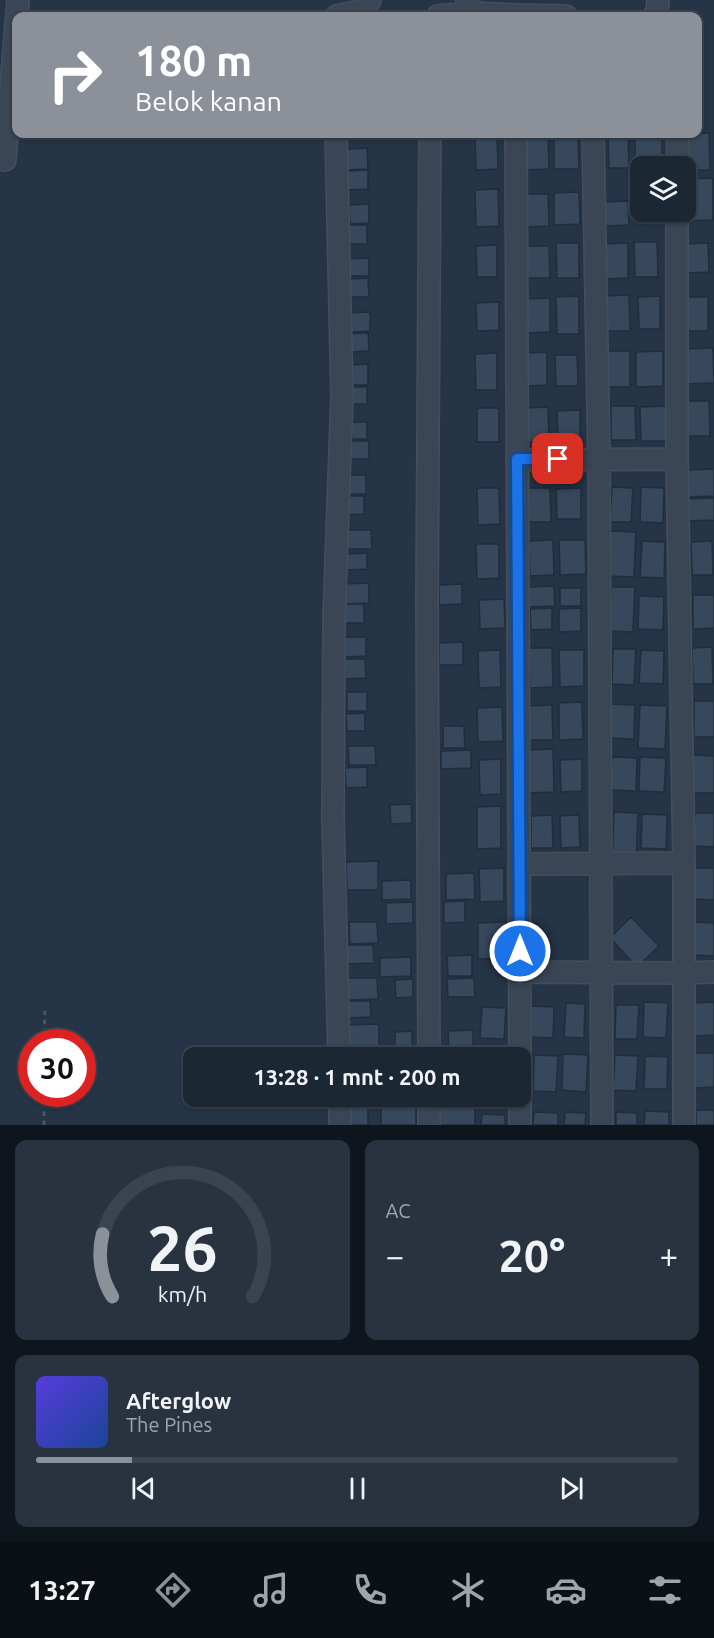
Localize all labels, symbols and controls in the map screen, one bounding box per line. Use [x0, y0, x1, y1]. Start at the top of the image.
icon: right [36, 36, 114, 114]
text: 180 m [135, 37, 252, 84]
text: Belok kanan [135, 86, 282, 116]
map controls [630, 156, 696, 222]
button: layers [630, 156, 696, 222]
pin [532, 433, 583, 484]
icon: arrive [541, 442, 574, 475]
position arrow [488, 919, 552, 983]
speed limit sign: 30 [18, 1029, 96, 1107]
text: 13:28 · 1 mnt · 200 m [253, 1064, 461, 1089]
text: AC [386, 1199, 411, 1222]
text: 26 [147, 1213, 217, 1283]
text: 20° [498, 1230, 565, 1281]
text: − [386, 1237, 404, 1274]
text: + [659, 1237, 678, 1274]
text: km/h [157, 1282, 207, 1306]
text: Afterglow [126, 1388, 231, 1413]
text: The Pines [126, 1413, 212, 1436]
icon: previous [127, 1472, 160, 1505]
icon: pause [341, 1472, 374, 1505]
icon: next [555, 1472, 588, 1505]
icon: directions [152, 1569, 194, 1611]
icon: music [250, 1569, 292, 1611]
icon: phone [349, 1569, 391, 1611]
icon: climate [447, 1569, 489, 1611]
icon: car [545, 1569, 587, 1611]
icon: filters [644, 1569, 686, 1611]
text: 13:27 [28, 1575, 96, 1605]

